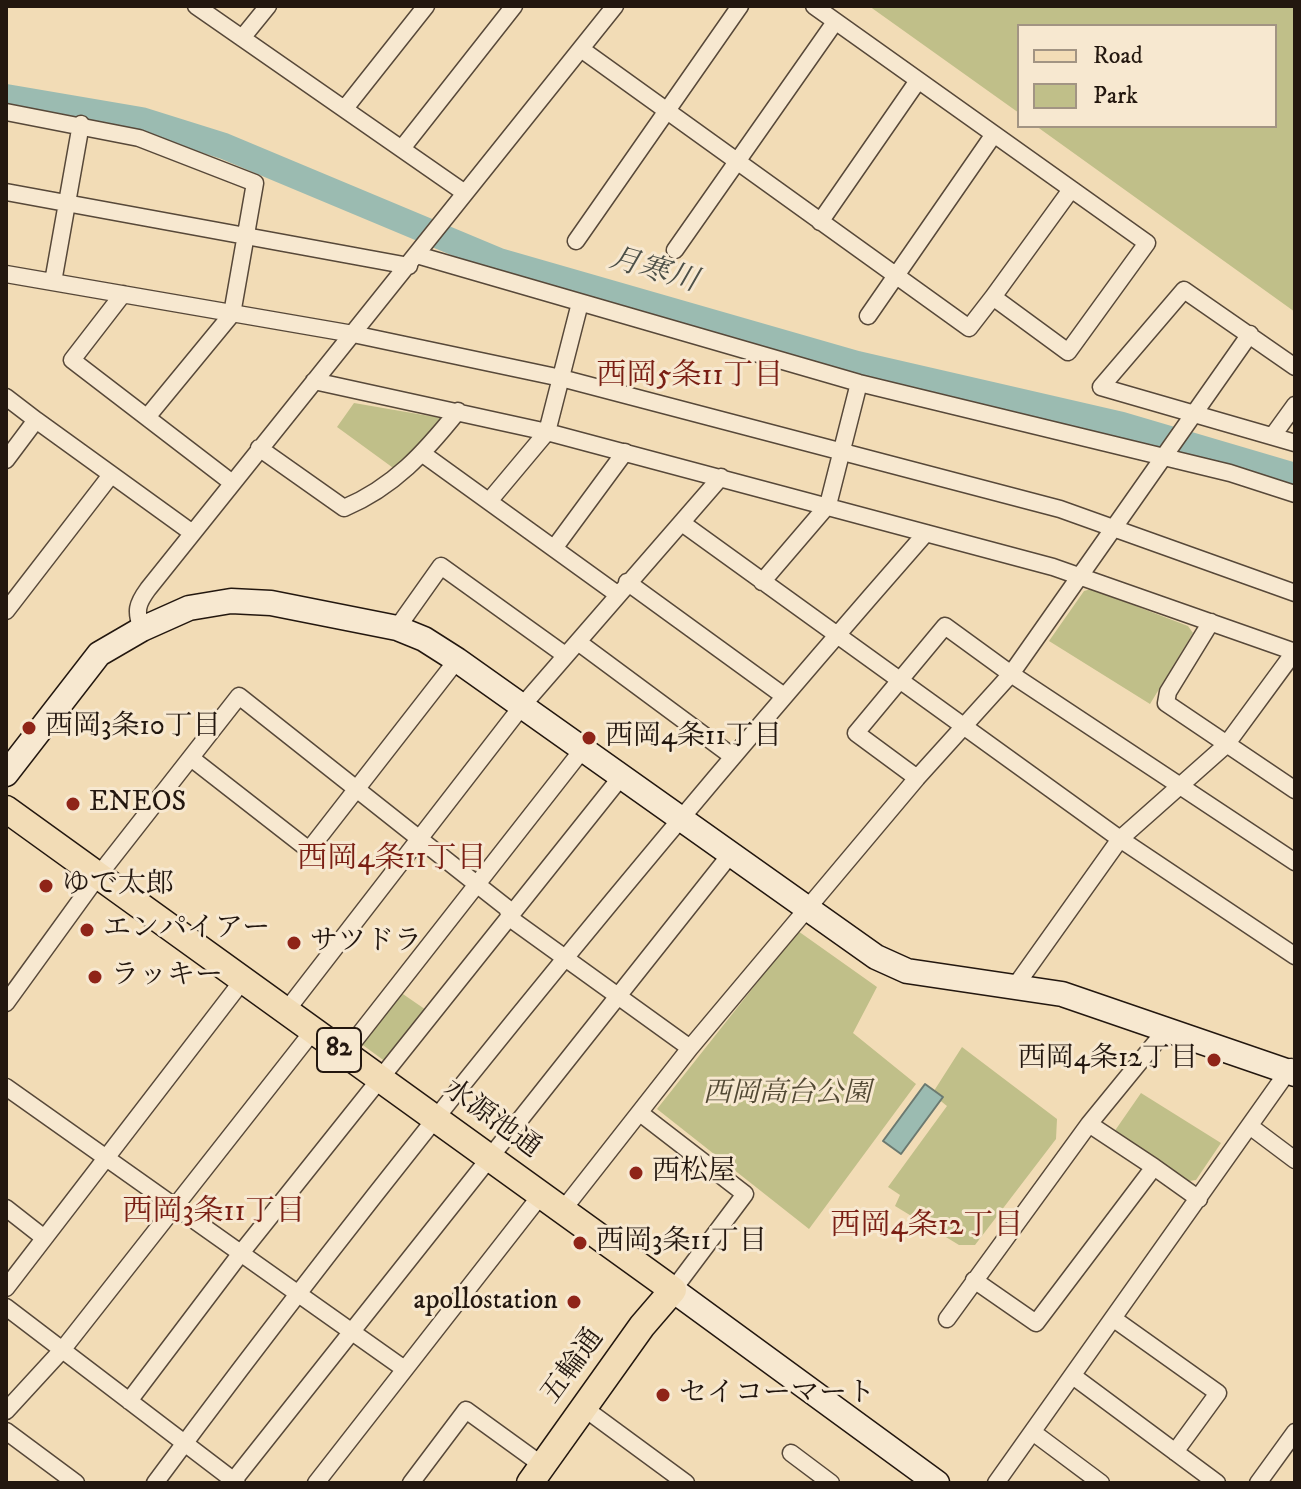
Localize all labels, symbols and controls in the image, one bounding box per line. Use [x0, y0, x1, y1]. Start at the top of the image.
legend [1017, 24, 1277, 128]
text: Road [1093, 41, 1143, 71]
text: Park [1093, 81, 1138, 111]
water label: 月寒川 [605, 242, 701, 302]
district label: 西岡5条11丁目 [597, 360, 783, 396]
place label: 西岡3条10丁目 [45, 711, 221, 745]
marker: 西岡3条10丁目 [20, 719, 38, 737]
place label: 西岡4条11丁目 [605, 721, 782, 755]
marker: 西岡4条11丁目 [580, 729, 598, 747]
place label: ENEOS [89, 787, 186, 821]
marker: ENEOS [64, 795, 82, 813]
district label: 西岡4条11丁目 [297, 843, 487, 879]
place label: ゆで太郎 [62, 869, 174, 903]
marker: ゆで太郎 [37, 877, 55, 895]
place label: エンパイアー [103, 913, 270, 947]
marker: エンパイアー [78, 921, 96, 939]
place label: サツドラ [310, 926, 422, 960]
marker: サツドラ [285, 934, 303, 952]
place label: ラッキー [111, 960, 223, 994]
marker: ラッキー [86, 968, 104, 986]
road number: 82 [317, 1028, 361, 1072]
place label: 西岡4条12丁目 [1018, 1043, 1198, 1077]
marker: 西岡4条12丁目 [1205, 1051, 1223, 1069]
street label: 水源池通 [436, 1073, 546, 1167]
park label: 西岡高台公園 [703, 1078, 871, 1112]
place label: 西松屋 [652, 1156, 736, 1190]
marker: 西松屋 [627, 1164, 645, 1182]
district label: 西岡3条11丁目 [122, 1196, 306, 1232]
district label: 西岡4条12丁目 [830, 1210, 1024, 1246]
place label: 西岡3条11丁目 [596, 1226, 767, 1260]
marker: 西岡3条11丁目 [571, 1234, 589, 1252]
place label: apollostation [414, 1285, 558, 1319]
marker: apollostation [565, 1293, 583, 1311]
street label: 五輪通 [536, 1323, 612, 1411]
place label: セイコーマート [679, 1378, 875, 1412]
marker: セイコーマート [654, 1386, 672, 1404]

